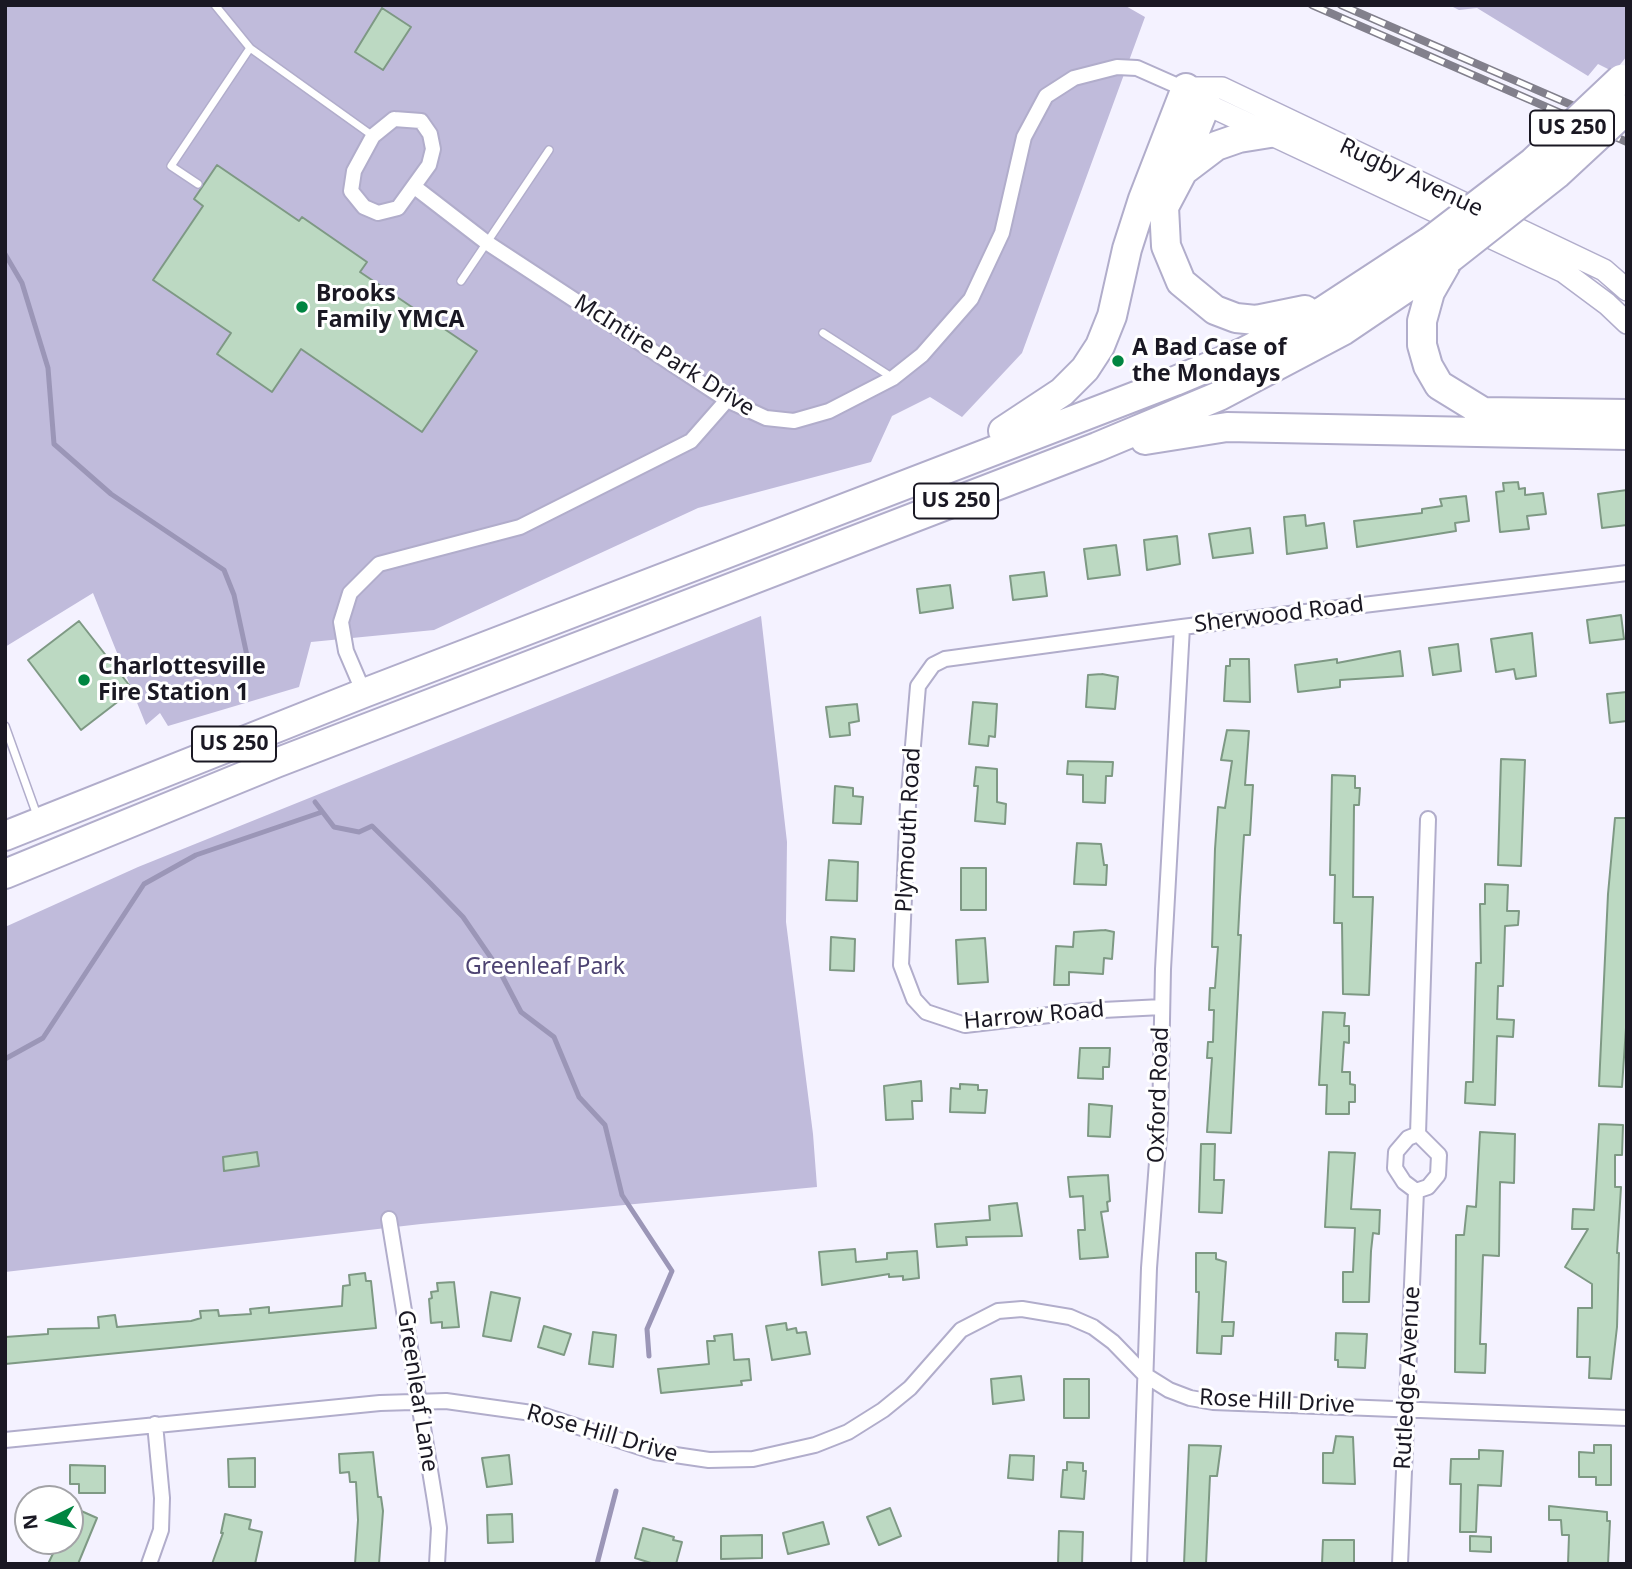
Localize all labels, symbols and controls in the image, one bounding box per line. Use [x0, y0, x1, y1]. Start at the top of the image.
road number: US 250 [1530, 110, 1614, 146]
street label: Rugby Avenue [1335, 133, 1487, 223]
place label: Brooks Family YMCA [316, 280, 464, 334]
street label: McIntire Park Drive [569, 289, 759, 423]
marker: Brooks Family YMCA [294, 299, 310, 315]
place label: A Bad Case of the Mondays [1132, 334, 1287, 388]
marker: A Bad Case of the Mondays [1110, 353, 1126, 369]
road number: US 250 [914, 484, 998, 518]
street label: Sherwood Road [1193, 591, 1365, 639]
place label: Charlottesville Fire Station 1 [98, 653, 266, 707]
marker: Charlottesville Fire Station 1 [76, 672, 92, 688]
road number: US 250 [192, 726, 276, 762]
street label: Plymouth Road [891, 747, 927, 913]
park label: Greenleaf Park [465, 953, 625, 981]
street label: Harrow Road [962, 996, 1106, 1036]
street label: Oxford Road [1143, 1026, 1175, 1164]
street label: Rutledge Avenue [1389, 1286, 1427, 1470]
street label: Greenleaf Lane [391, 1308, 443, 1474]
street label: Rose Hill Drive [1198, 1384, 1356, 1420]
street label: Rose Hill Drive [523, 1399, 681, 1469]
north arrow [14, 1485, 84, 1555]
text: N [16, 1513, 44, 1531]

